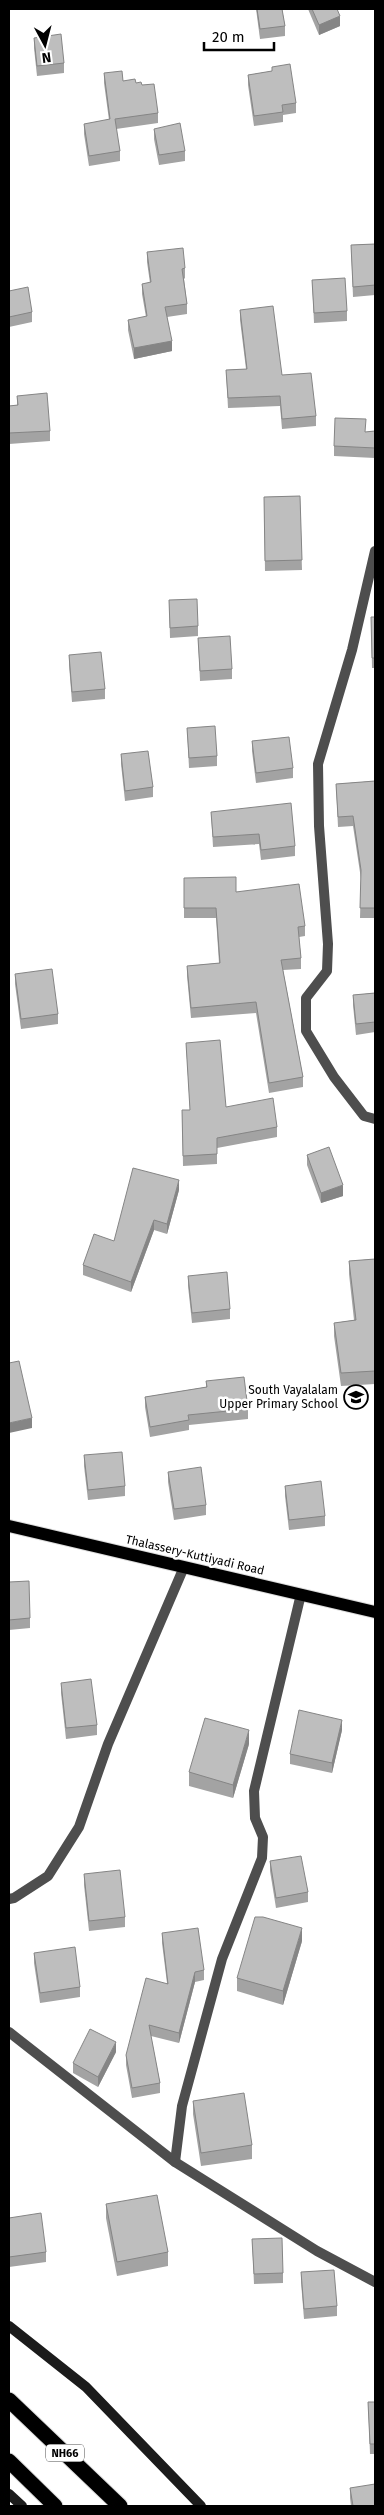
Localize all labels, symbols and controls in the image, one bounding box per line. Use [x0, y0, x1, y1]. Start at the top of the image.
north arrow [20, 20, 70, 70]
scale bar [204, 20, 274, 52]
text: 20 m [212, 28, 245, 46]
text: N [41, 48, 52, 66]
place label: South Vayalalam Upper Primary School [219, 1383, 338, 1411]
school or university icon: South Vayalalam Upper Primary School [343, 1384, 369, 1410]
street label: Thalassery-Kuttiyadi Road [124, 1532, 266, 1578]
road number: NH66 [46, 2444, 84, 2462]

